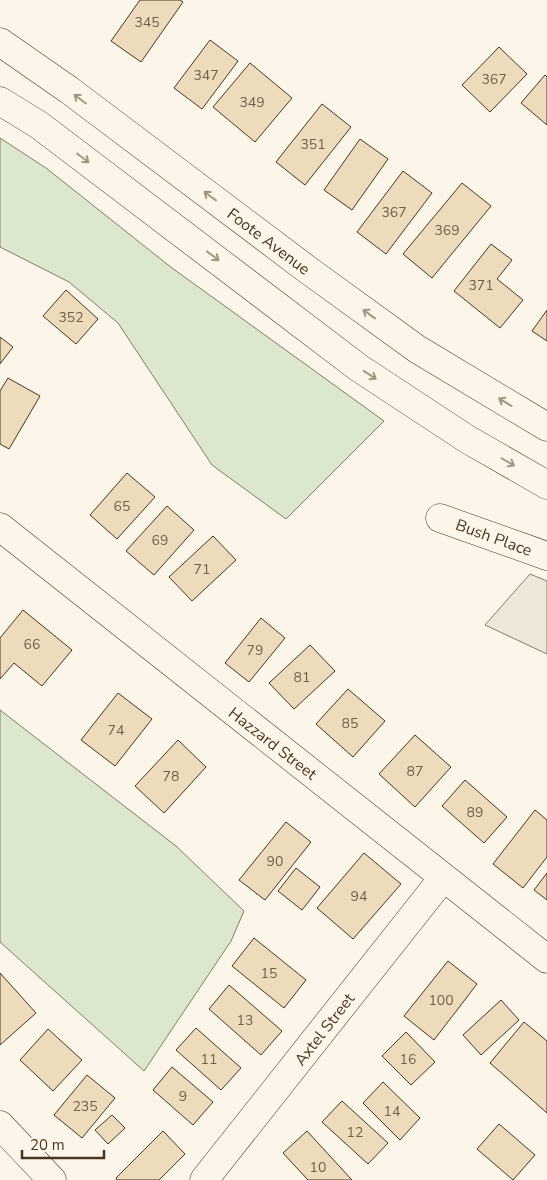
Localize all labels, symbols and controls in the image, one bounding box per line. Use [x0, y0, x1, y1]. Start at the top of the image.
house number: 345 [134, 13, 160, 32]
house number: 347 [193, 66, 219, 85]
house number: 367 [481, 70, 507, 89]
one-way arrow [74, 93, 87, 104]
house number: 349 [239, 93, 265, 112]
house number: 351 [300, 135, 326, 154]
one-way arrow [76, 153, 90, 163]
one-way arrow [204, 191, 217, 202]
street label: Foote Avenue [222, 203, 314, 280]
house number: 367 [381, 203, 407, 222]
house number: 369 [434, 221, 460, 240]
one-way arrow [206, 251, 219, 262]
house number: 371 [468, 276, 494, 295]
house number: 352 [58, 308, 84, 327]
one-way arrow [362, 309, 376, 319]
one-way arrow [363, 370, 377, 380]
one-way arrow [499, 396, 513, 406]
one-way arrow [500, 457, 515, 467]
house number: 65 [114, 497, 130, 516]
street label: Bush Place [452, 514, 535, 562]
house number: 69 [152, 531, 168, 550]
house number: 71 [194, 560, 210, 579]
house number: 66 [24, 635, 40, 654]
house number: 79 [247, 641, 263, 660]
house number: 81 [294, 668, 310, 687]
street label: Hazzard Street [224, 702, 321, 786]
house number: 85 [342, 714, 358, 733]
house number: 74 [108, 721, 124, 740]
house number: 87 [407, 762, 423, 781]
house number: 78 [163, 767, 179, 786]
house number: 89 [467, 803, 483, 822]
house number: 90 [267, 852, 283, 871]
house number: 94 [351, 887, 367, 906]
house number: 15 [261, 964, 277, 983]
street label: Axtel Street [290, 989, 360, 1070]
house number: 100 [428, 991, 454, 1010]
house number: 13 [237, 1011, 253, 1030]
house number: 11 [201, 1050, 217, 1069]
house number: 16 [400, 1050, 416, 1069]
house number: 9 [179, 1087, 187, 1106]
house number: 235 [72, 1097, 98, 1116]
house number: 14 [384, 1102, 400, 1121]
house number: 12 [347, 1123, 363, 1142]
scale bar [22, 1128, 105, 1160]
text: 20 m [30, 1135, 65, 1155]
house number: 10 [310, 1158, 326, 1177]

